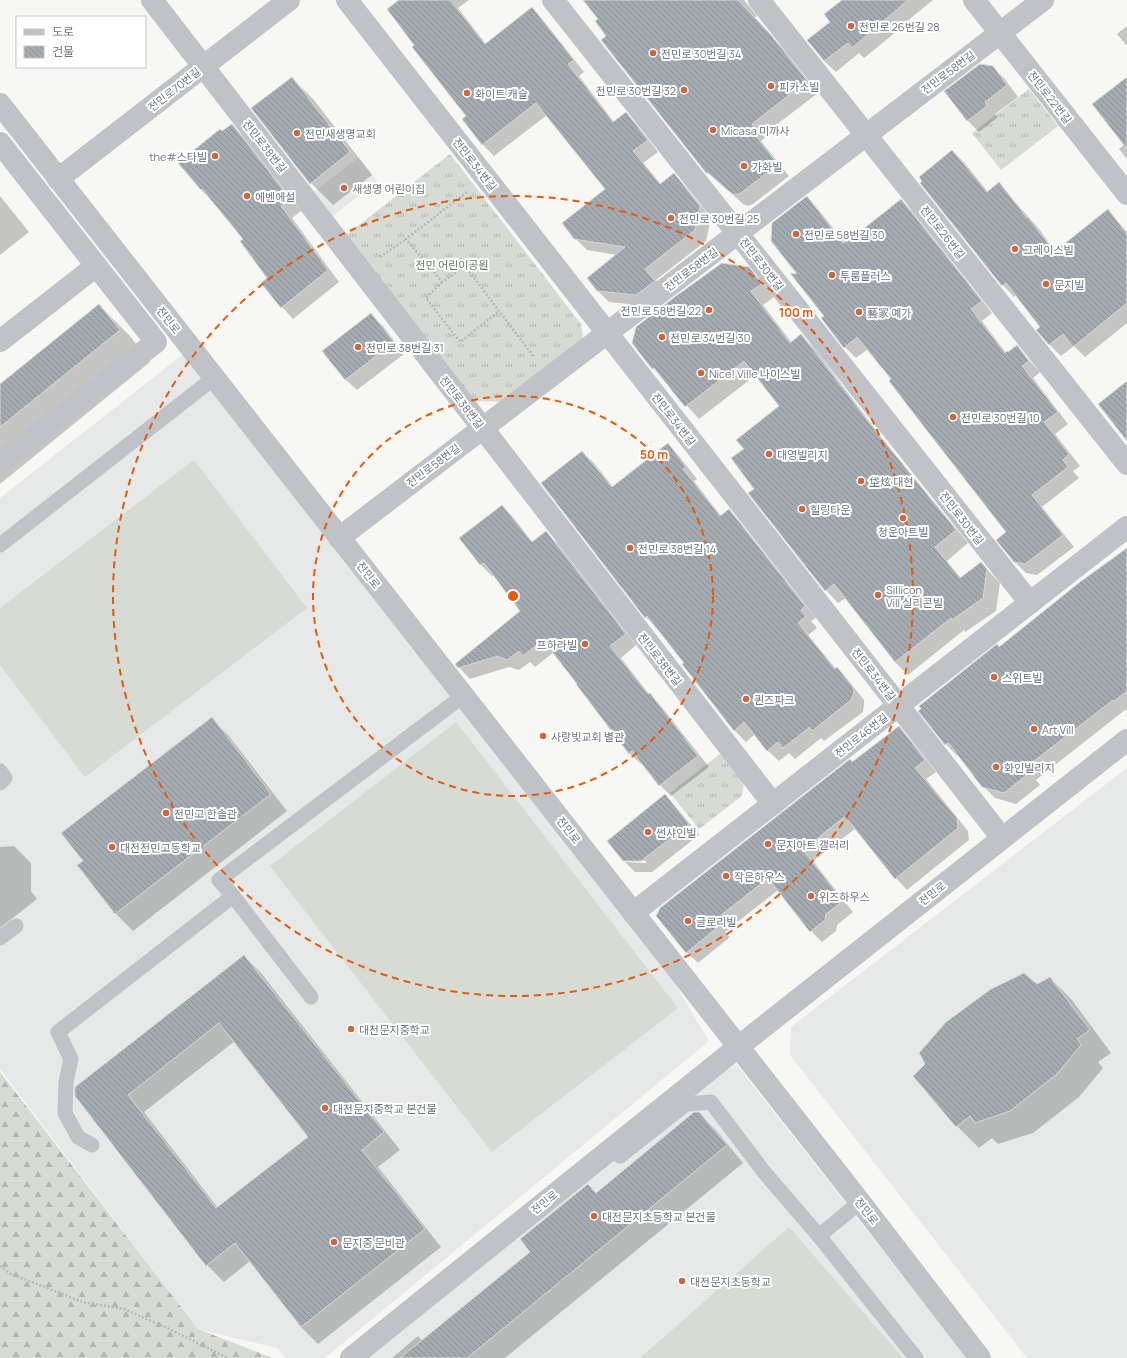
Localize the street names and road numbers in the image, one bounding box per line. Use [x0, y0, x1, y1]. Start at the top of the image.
street label: 전민로58번길 [918, 47, 978, 97]
street label: 전민로70번길 [145, 64, 203, 114]
street label: 전민로22번길 [1025, 68, 1075, 126]
street label: 전민로38번길 [240, 117, 290, 175]
street label: 전민로34번길 [450, 134, 500, 194]
street label: 전민로26번길 [917, 202, 969, 262]
street label: 전민로30번길 [737, 234, 787, 294]
street label: 전민로58번길 [661, 244, 721, 294]
street label: 전민로 [154, 303, 184, 337]
street label: 전민로38번길 [437, 373, 487, 431]
street label: 전민로34번길 [649, 389, 699, 449]
street label: 전민로58번길 [403, 440, 463, 490]
street label: 전민로30번길 [937, 488, 987, 548]
street label: 전민로 [354, 558, 384, 592]
street label: 전민로38번길 [635, 630, 685, 688]
street label: 전민로34번길 [849, 644, 899, 704]
street label: 전민로46번길 [831, 709, 891, 761]
street label: 전민로 [554, 813, 584, 847]
street label: 전민로 [915, 878, 949, 908]
street label: 전민로 [527, 1187, 561, 1217]
street label: 전민로 [852, 1194, 882, 1228]

